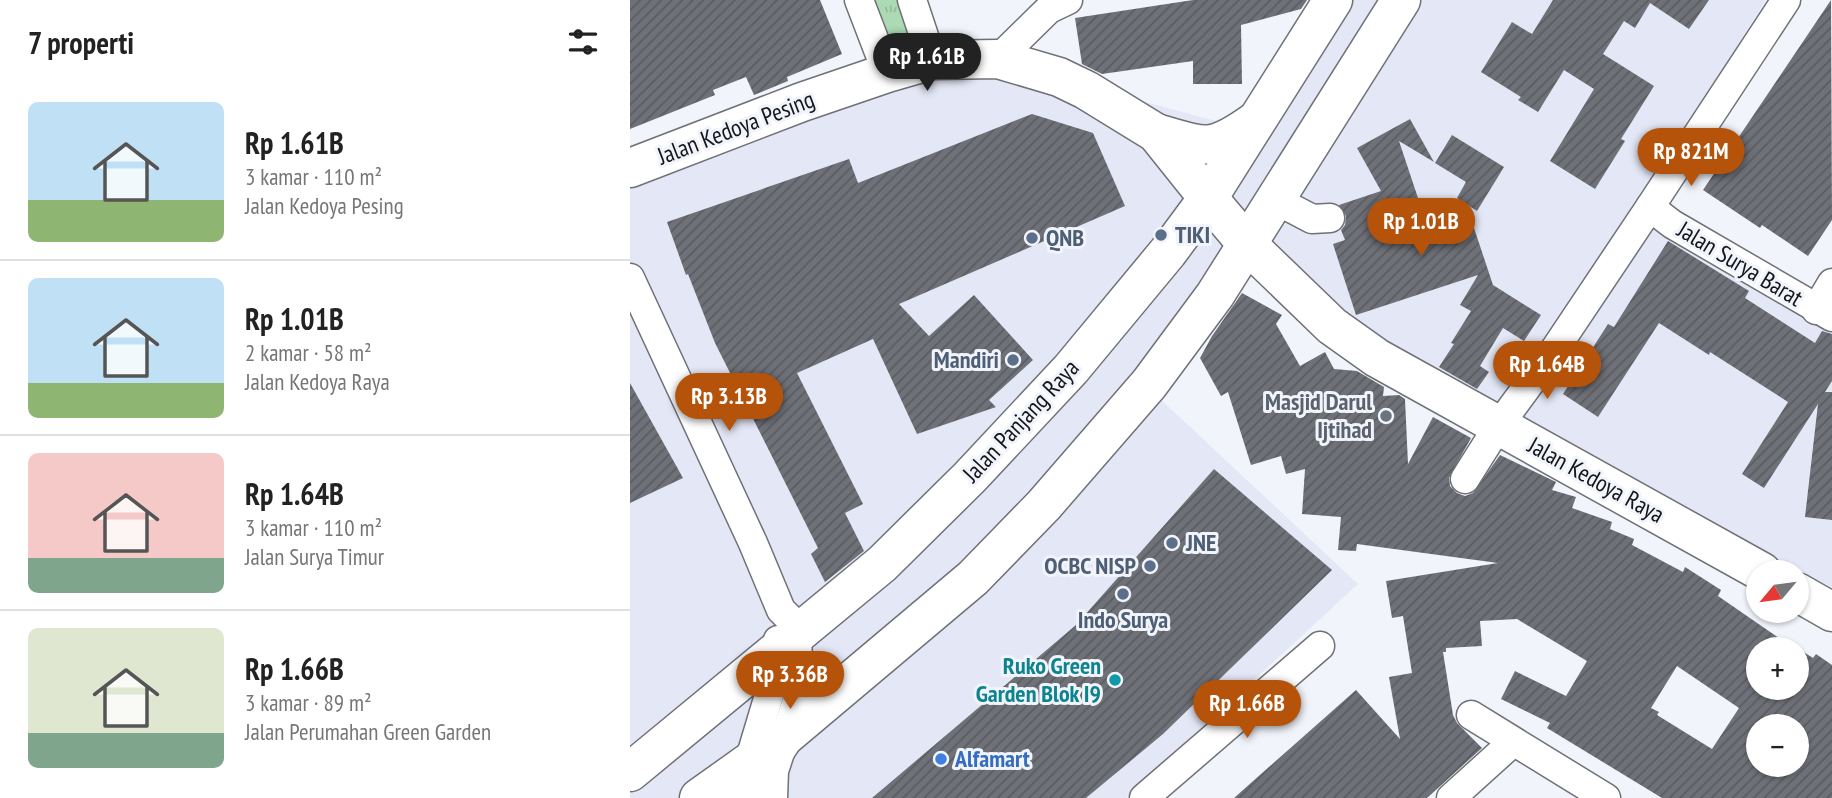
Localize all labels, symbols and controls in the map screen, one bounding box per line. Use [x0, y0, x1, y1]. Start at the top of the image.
text: 7 properti [28, 23, 134, 62]
icon: filters [564, 23, 602, 61]
pin: Rp 1.61B [855, 34, 999, 93]
text: Rp 1.61B [889, 41, 965, 70]
street label: Jalan Kedoya Pesing [652, 83, 819, 172]
text: Rp 1.61B [245, 123, 344, 162]
pin: Rp 821M [1626, 128, 1756, 188]
icon: home [84, 130, 168, 214]
text: Rp 821M [1654, 136, 1728, 165]
text: 3 kamar · 110 m² [245, 162, 382, 191]
text: Jalan Kedoya Pesing [245, 191, 404, 220]
pin: Rp 1.01B [1349, 198, 1493, 258]
text: Rp 1.01B [1383, 206, 1459, 235]
street label: Jalan Surya Barat [1671, 213, 1809, 313]
place label: TIKI [1175, 219, 1210, 250]
place label: QNB [1046, 222, 1084, 253]
marker: TIKI [1153, 227, 1169, 243]
marker: QNB [1024, 230, 1040, 246]
text: Rp 1.01B [245, 299, 344, 338]
icon: home [84, 306, 168, 390]
text: 2 kamar · 58 m² [245, 338, 372, 367]
pin: Rp 1.64B [1475, 342, 1619, 401]
place label: Mandiri [934, 344, 999, 375]
text: Rp 1.64B [1509, 349, 1585, 378]
marker: Mandiri [1005, 352, 1021, 368]
street label: Jalan Panjang Raya [955, 353, 1086, 489]
text: Jalan Kedoya Raya [245, 367, 390, 396]
pin: Rp 3.13B [657, 374, 801, 433]
text: Rp 3.13B [691, 381, 767, 410]
place label: Masjid Darul Ijtihad [1265, 386, 1372, 445]
marker: Masjid Darul Ijtihad [1378, 408, 1394, 424]
street label: Jalan Kedoya Raya [1522, 429, 1670, 530]
text: Rp 1.64B [245, 474, 344, 513]
icon: home [84, 481, 168, 565]
text: 3 kamar · 110 m² [245, 513, 382, 542]
place label: JNE [1185, 527, 1216, 558]
marker: JNE [1164, 535, 1180, 551]
text: Jalan Surya Timur [245, 542, 384, 571]
place label: OCBC NISP [1044, 550, 1137, 581]
marker: OCBC NISP [1142, 558, 1158, 574]
north arrow [1746, 560, 1810, 623]
map controls [1746, 560, 1809, 777]
marker: Indo Surya [1115, 586, 1131, 602]
place label: Indo Surya [1078, 604, 1168, 635]
button: + [1746, 637, 1809, 700]
text: Rp 1.66B [245, 649, 344, 688]
place label: Ruko Green Garden Blok I9 [976, 650, 1101, 709]
pin: Rp 3.36B [718, 652, 862, 711]
icon: home [84, 656, 168, 740]
text: Rp 3.36B [752, 659, 828, 688]
marker: Ruko Green Garden Blok I9 [1107, 672, 1123, 688]
pin: Rp 1.66B [1175, 680, 1319, 740]
text: 3 kamar · 89 m² [245, 688, 372, 717]
text: Rp 1.66B [1209, 688, 1285, 717]
button: − [1746, 714, 1809, 777]
text: Jalan Perumahan Green Garden [245, 717, 491, 746]
place label: Alfamart [954, 743, 1030, 774]
marker: Alfamart [933, 751, 949, 767]

